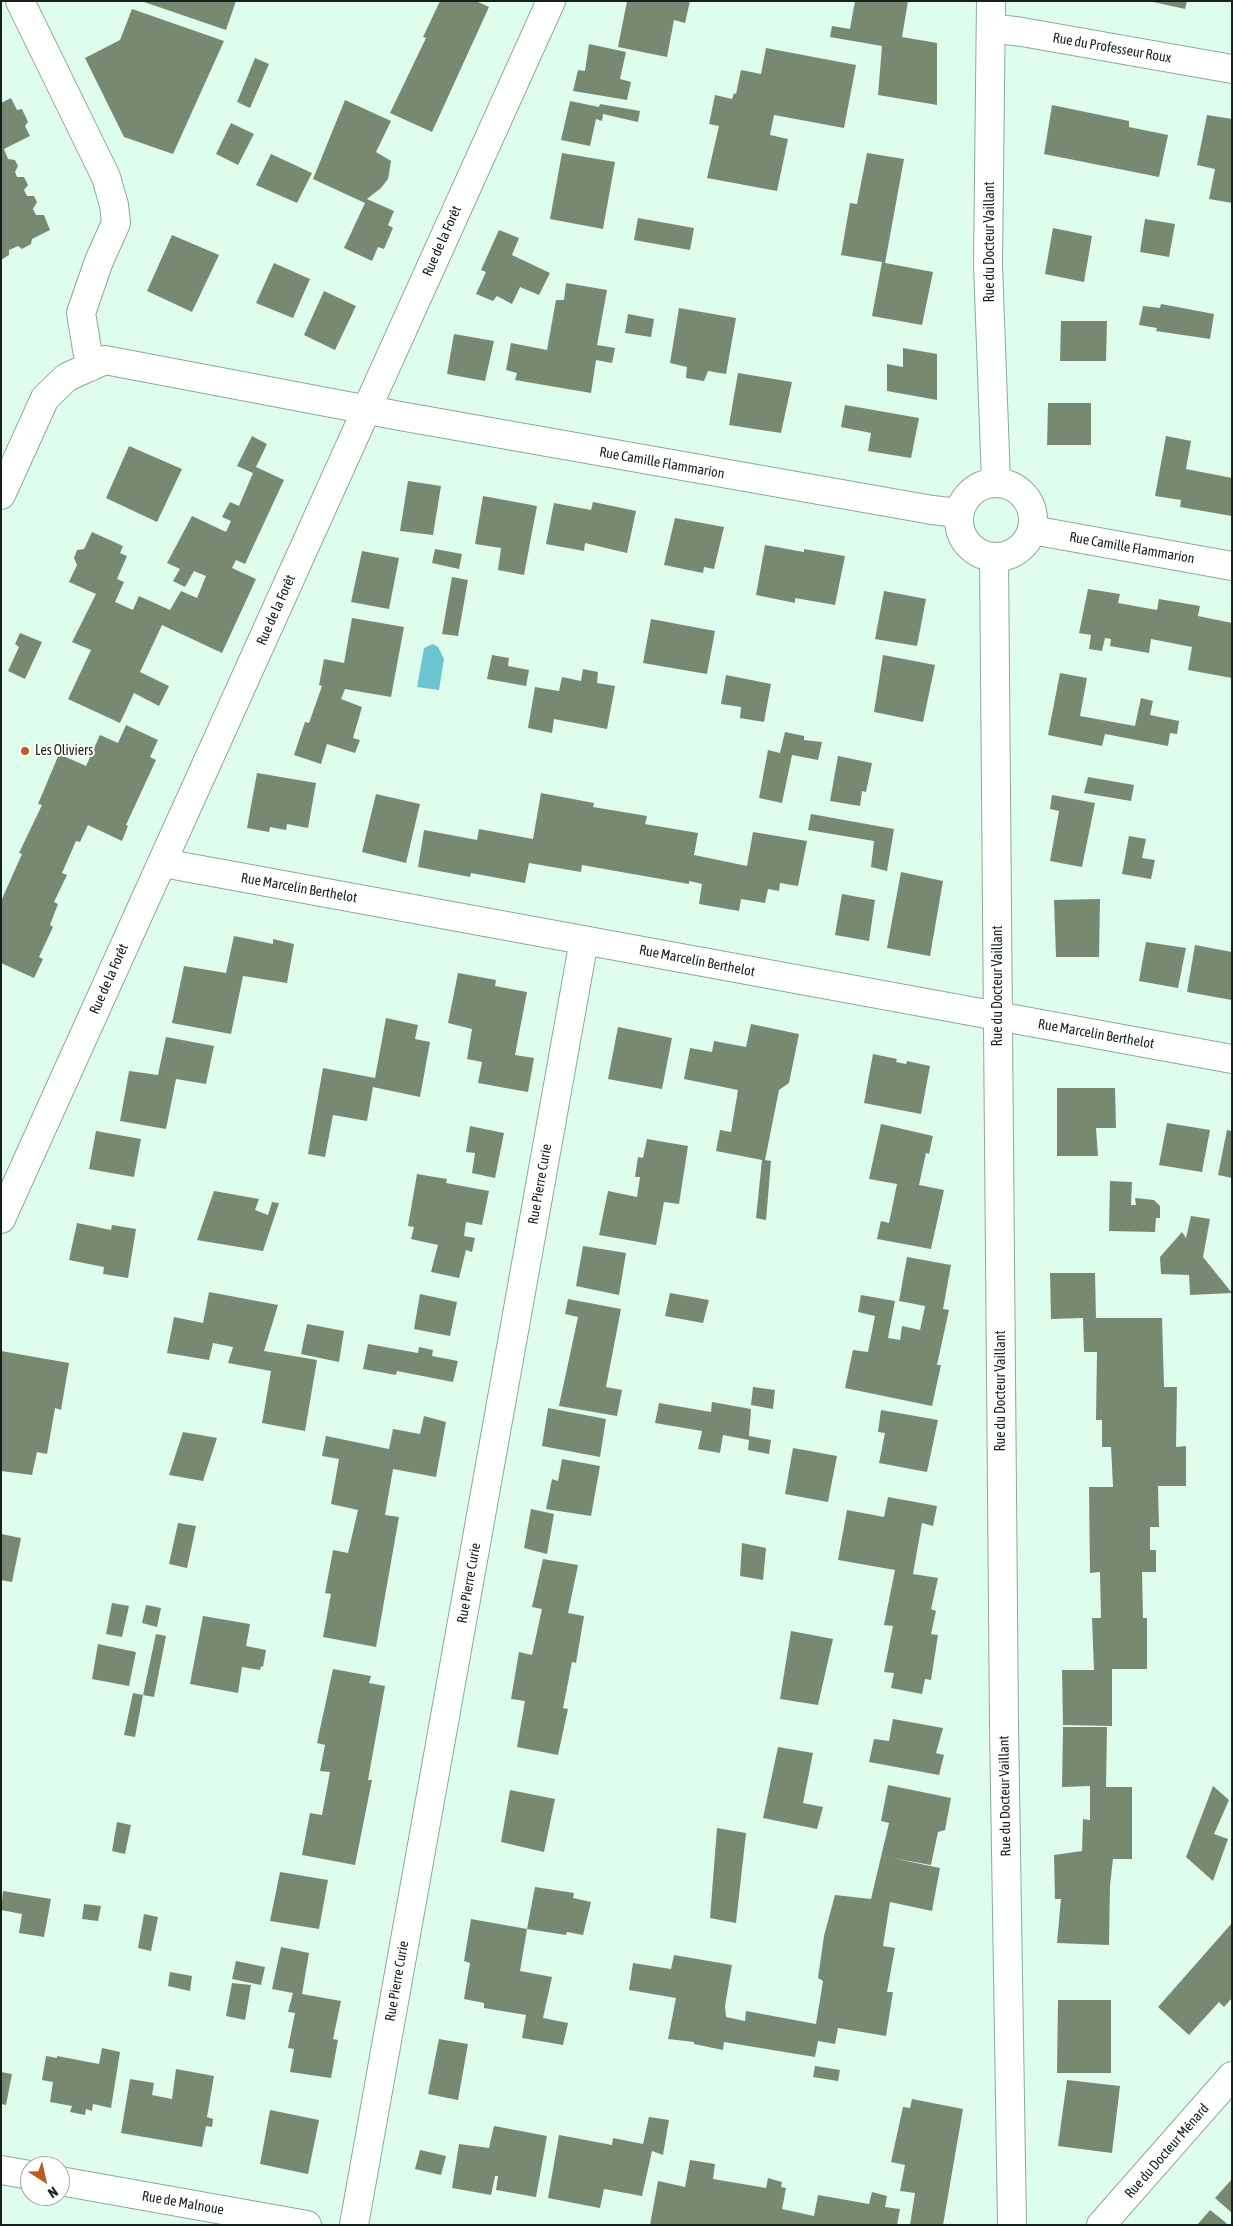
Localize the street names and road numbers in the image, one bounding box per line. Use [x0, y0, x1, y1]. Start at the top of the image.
street label: Rue du Professeur Roux [1051, 29, 1173, 67]
street label: Rue du Docteur Vaillant [982, 182, 998, 302]
street label: Rue de la Forêt [419, 203, 465, 279]
street label: Rue Camille Flammarion [598, 444, 726, 482]
street label: Rue Camille Flammarion [1068, 529, 1196, 567]
street label: Rue de la Forêt [253, 572, 299, 648]
street label: Rue Marcelin Berthelot [240, 870, 358, 906]
street label: Rue du Docteur Vaillant [990, 926, 1006, 1046]
street label: Rue de la Forêt [86, 941, 132, 1017]
street label: Rue Marcelin Berthelot [638, 942, 756, 980]
street label: Rue Marcelin Berthelot [1037, 1016, 1155, 1052]
street label: Rue Pierre Curie [525, 1142, 555, 1226]
street label: Rue du Docteur Vaillant [993, 1331, 1009, 1451]
street label: Rue Pierre Curie [454, 1541, 484, 1625]
street label: Rue du Docteur Vaillant [996, 1735, 1014, 1857]
street label: Rue Pierre Curie [382, 1939, 412, 2023]
street label: Rue du Docteur Ménard [1121, 2100, 1213, 2202]
street label: Rue de Malnoue [141, 2188, 225, 2218]

